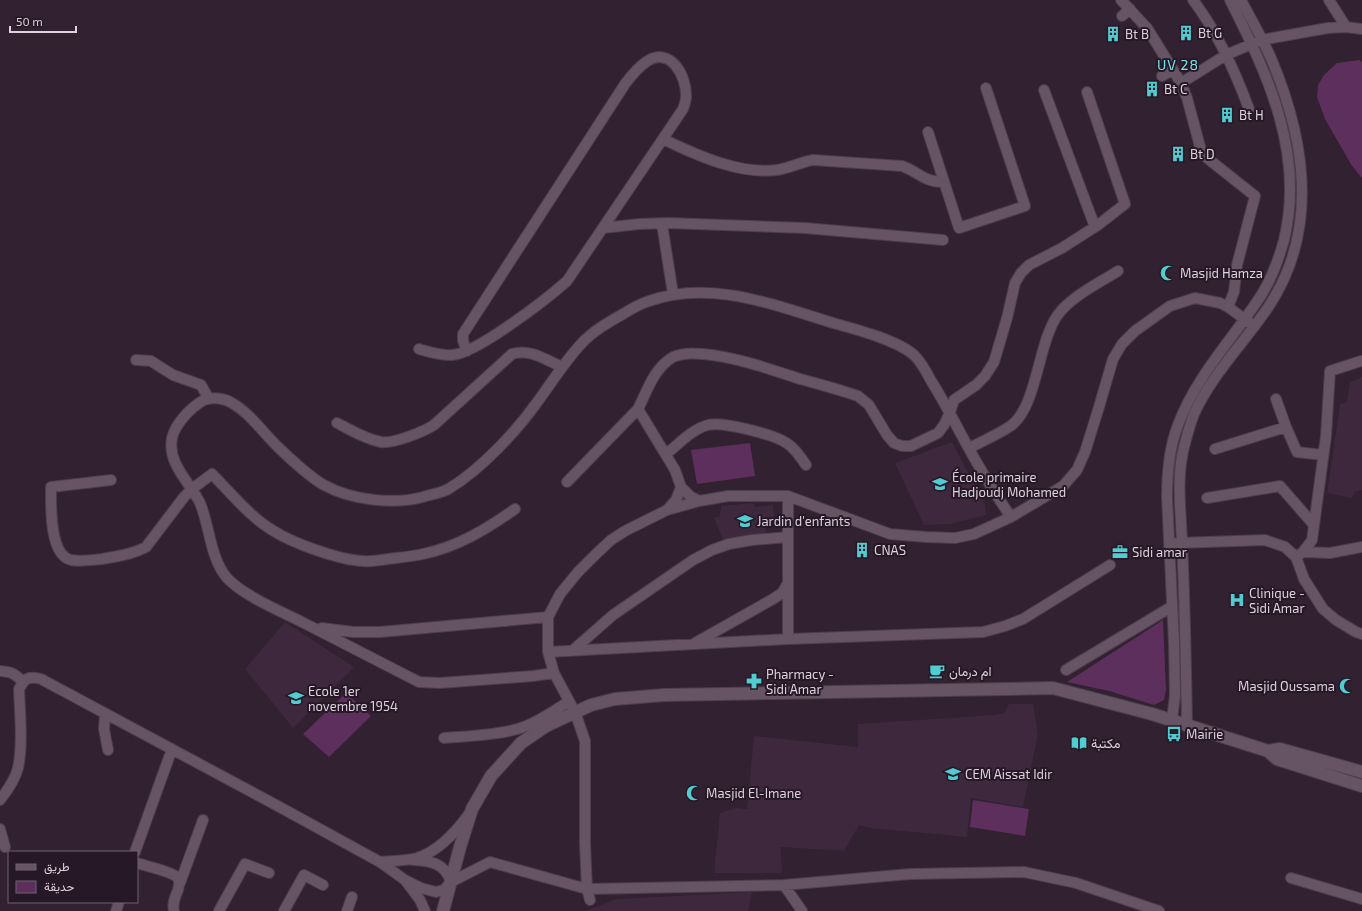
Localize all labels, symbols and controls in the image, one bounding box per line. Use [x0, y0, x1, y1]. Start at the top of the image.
scale bar [10, 8, 76, 34]
text: 50 m [16, 14, 43, 28]
building icon: Bt G [1177, 24, 1195, 42]
building icon: Bt B [1104, 25, 1122, 43]
place label: Bt G [1198, 25, 1222, 41]
place label: Bt B [1125, 26, 1149, 42]
district label: UV 28 [1157, 56, 1199, 73]
building icon: Bt C [1143, 80, 1161, 98]
place label: Bt C [1164, 81, 1187, 97]
building icon: Bt H [1218, 106, 1236, 124]
place label: Bt H [1239, 107, 1264, 123]
building icon: Bt D [1169, 145, 1187, 163]
place label: Bt D [1190, 146, 1215, 162]
mosque icon: Masjid Hamza [1159, 264, 1177, 282]
place label: Masjid Hamza [1180, 265, 1263, 281]
place label: École primaire Hadjoudj Mohamed [952, 468, 1066, 500]
school or university icon: École primaire Hadjoudj Mohamed [931, 475, 949, 493]
school or university icon: Jardin d'enfants [736, 512, 754, 530]
place label: Jardin d'enfants [757, 513, 850, 529]
building icon: CNAS [853, 541, 871, 559]
place label: CNAS [874, 542, 906, 558]
office icon: Sidi amar [1111, 543, 1129, 561]
place label: Sidi amar [1132, 544, 1187, 560]
place label: Clinique - Sidi Amar [1249, 585, 1305, 616]
hospital icon: Clinique - Sidi Amar [1228, 591, 1246, 609]
cafe icon: ام درمان [928, 662, 946, 680]
place label: ام درمان [949, 663, 991, 680]
place label: Pharmacy - Sidi Amar [766, 666, 834, 697]
pharmacy icon: Pharmacy - Sidi Amar [745, 672, 763, 690]
mosque icon: Masjid Oussama [1338, 677, 1356, 695]
place label: Masjid Oussama [1238, 678, 1335, 694]
place label: Ecole 1er novembre 1954 [308, 683, 398, 714]
school or university icon: Ecole 1er novembre 1954 [287, 689, 305, 707]
bus stop icon: Mairie [1165, 725, 1183, 743]
place label: Mairie [1186, 726, 1223, 742]
library icon: مكتبة [1070, 734, 1088, 752]
place label: مكتبة [1091, 735, 1121, 751]
school or university icon: CEM Aissat Idir [944, 765, 962, 783]
place label: CEM Aissat Idir [965, 766, 1052, 782]
mosque icon: Masjid El-Imane [685, 784, 703, 802]
place label: Masjid El-Imane [706, 785, 801, 801]
legend [8, 851, 138, 903]
text: طريق [44, 859, 70, 875]
text: حديقة [44, 879, 74, 894]

